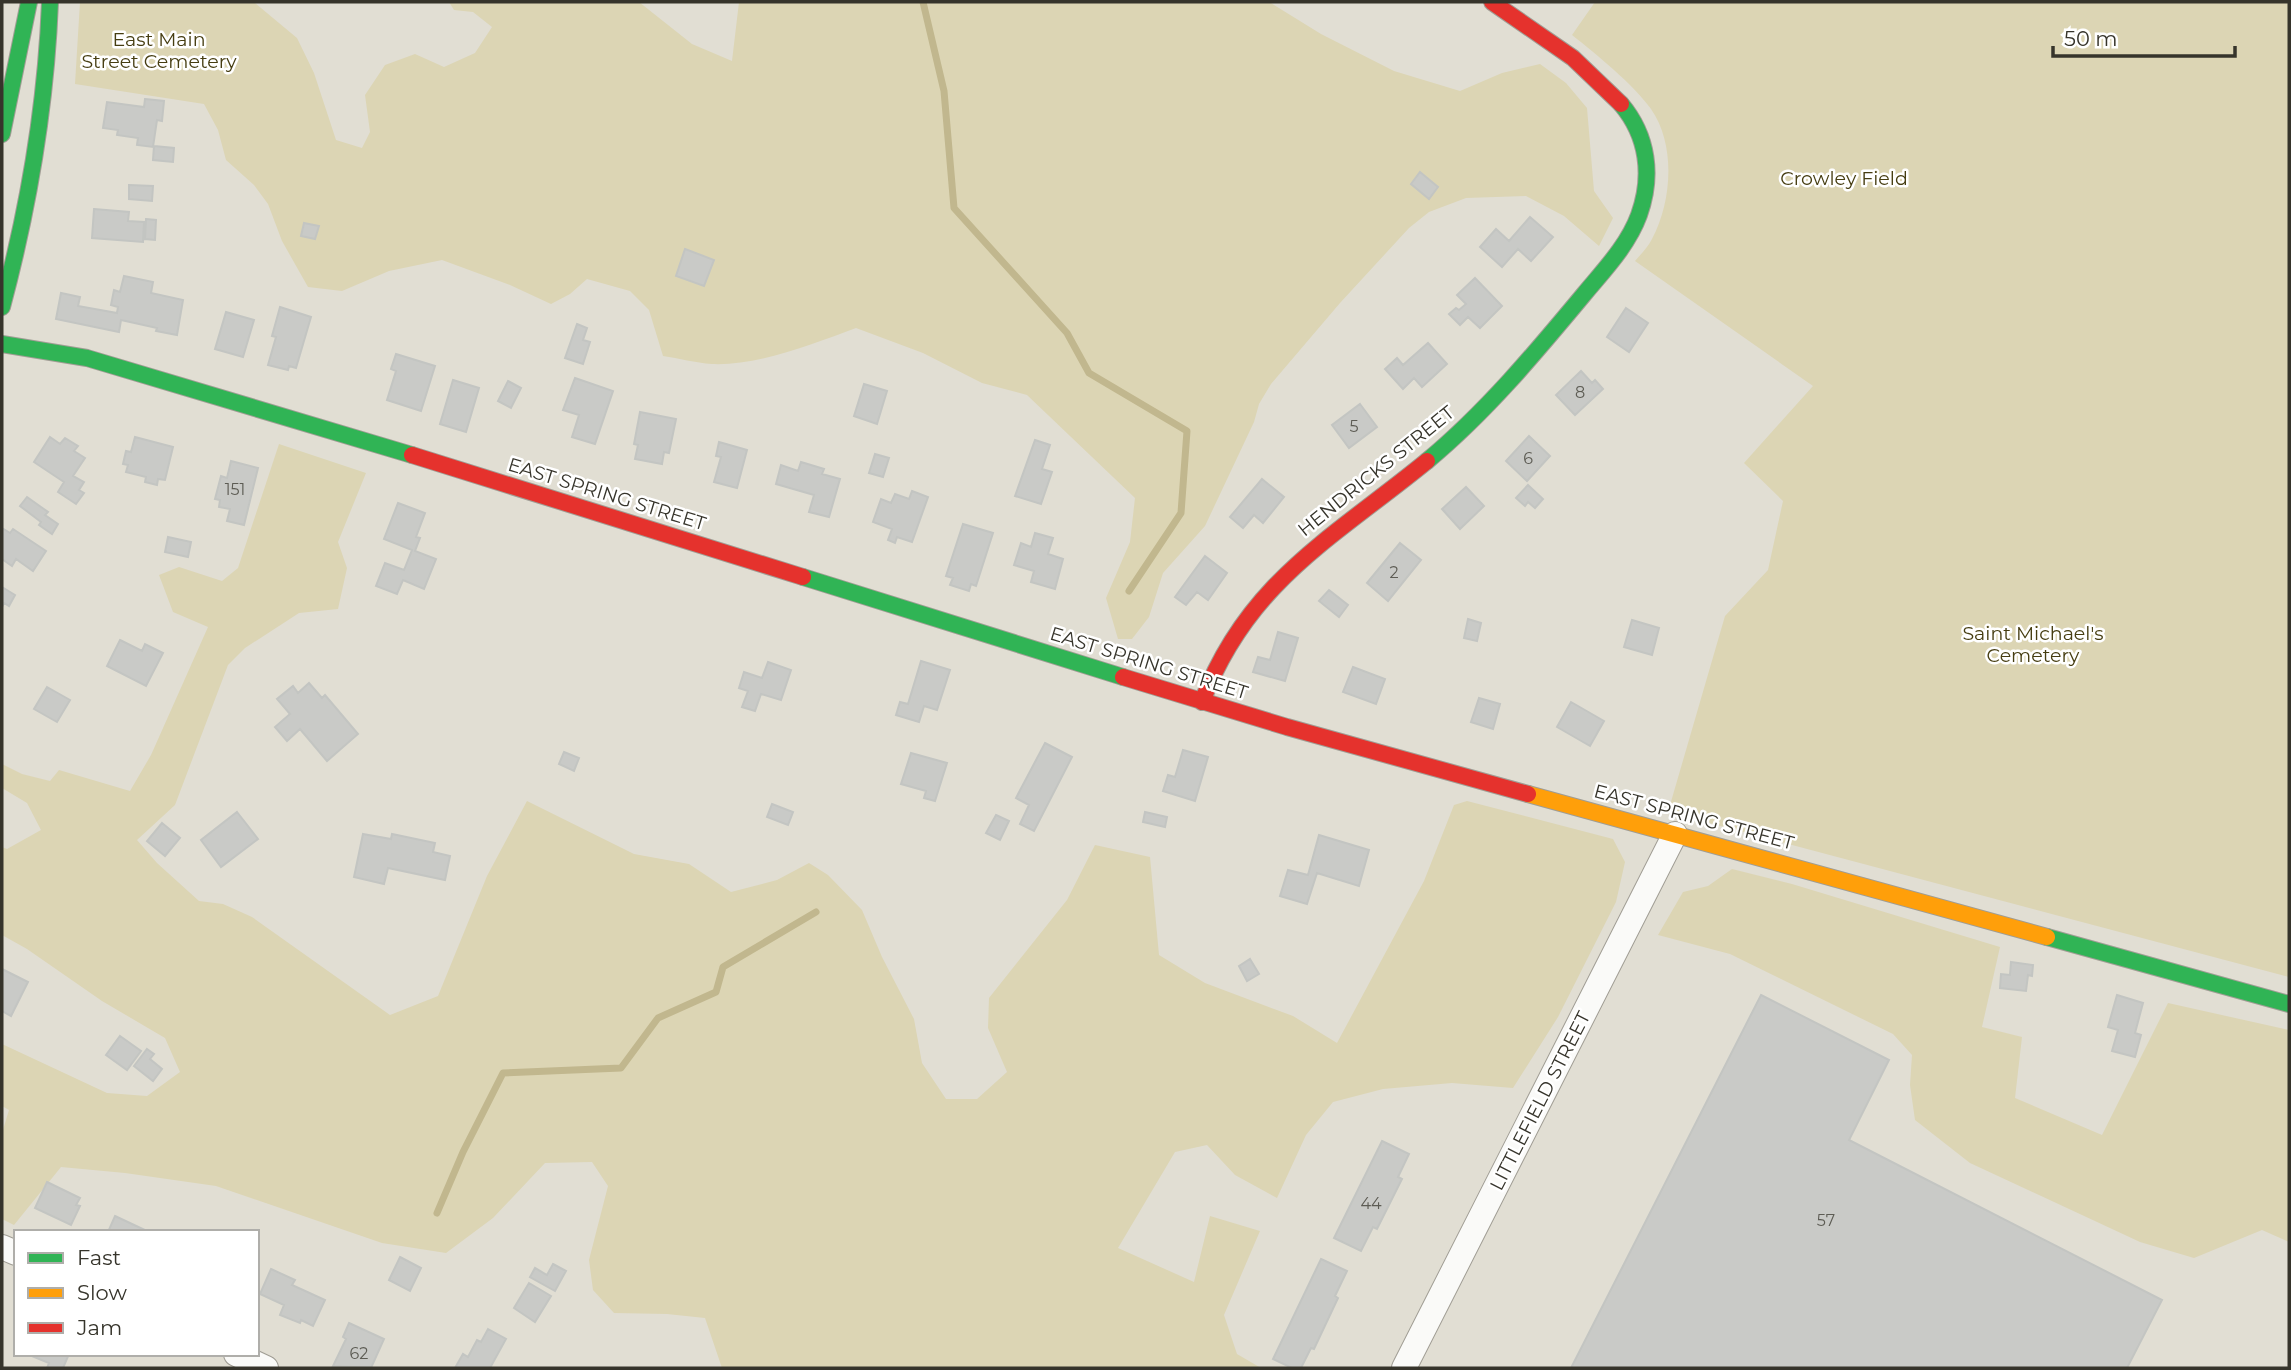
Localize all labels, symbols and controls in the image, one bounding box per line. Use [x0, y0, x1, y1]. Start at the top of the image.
scale bar [2053, 14, 2235, 58]
text: 50 m [2064, 26, 2118, 51]
park label: East Main Street Cemetery [81, 28, 237, 73]
park label: Crowley Field [1780, 167, 1908, 190]
house number: 8 [1575, 383, 1585, 402]
street label: HENDRICKS STREET [1293, 401, 1459, 541]
house number: 5 [1349, 417, 1359, 436]
house number: 6 [1523, 449, 1533, 468]
street label: EAST SPRING STREET [505, 453, 709, 535]
house number: 151 [225, 480, 245, 499]
house number: 2 [1389, 563, 1399, 582]
street label: EAST SPRING STREET [1047, 622, 1251, 704]
park label: Saint Michael's Cemetery [1962, 622, 2104, 667]
street label: EAST SPRING STREET [1592, 779, 1797, 855]
street label: LITTLEFIELD STREET [1485, 1008, 1595, 1194]
house number: 44 [1360, 1194, 1382, 1213]
house number: 57 [1817, 1211, 1835, 1230]
legend [14, 1230, 259, 1356]
text: Fast [77, 1245, 121, 1270]
text: Slow [77, 1280, 127, 1305]
text: Jam [76, 1315, 122, 1340]
house number: 62 [350, 1344, 368, 1363]

